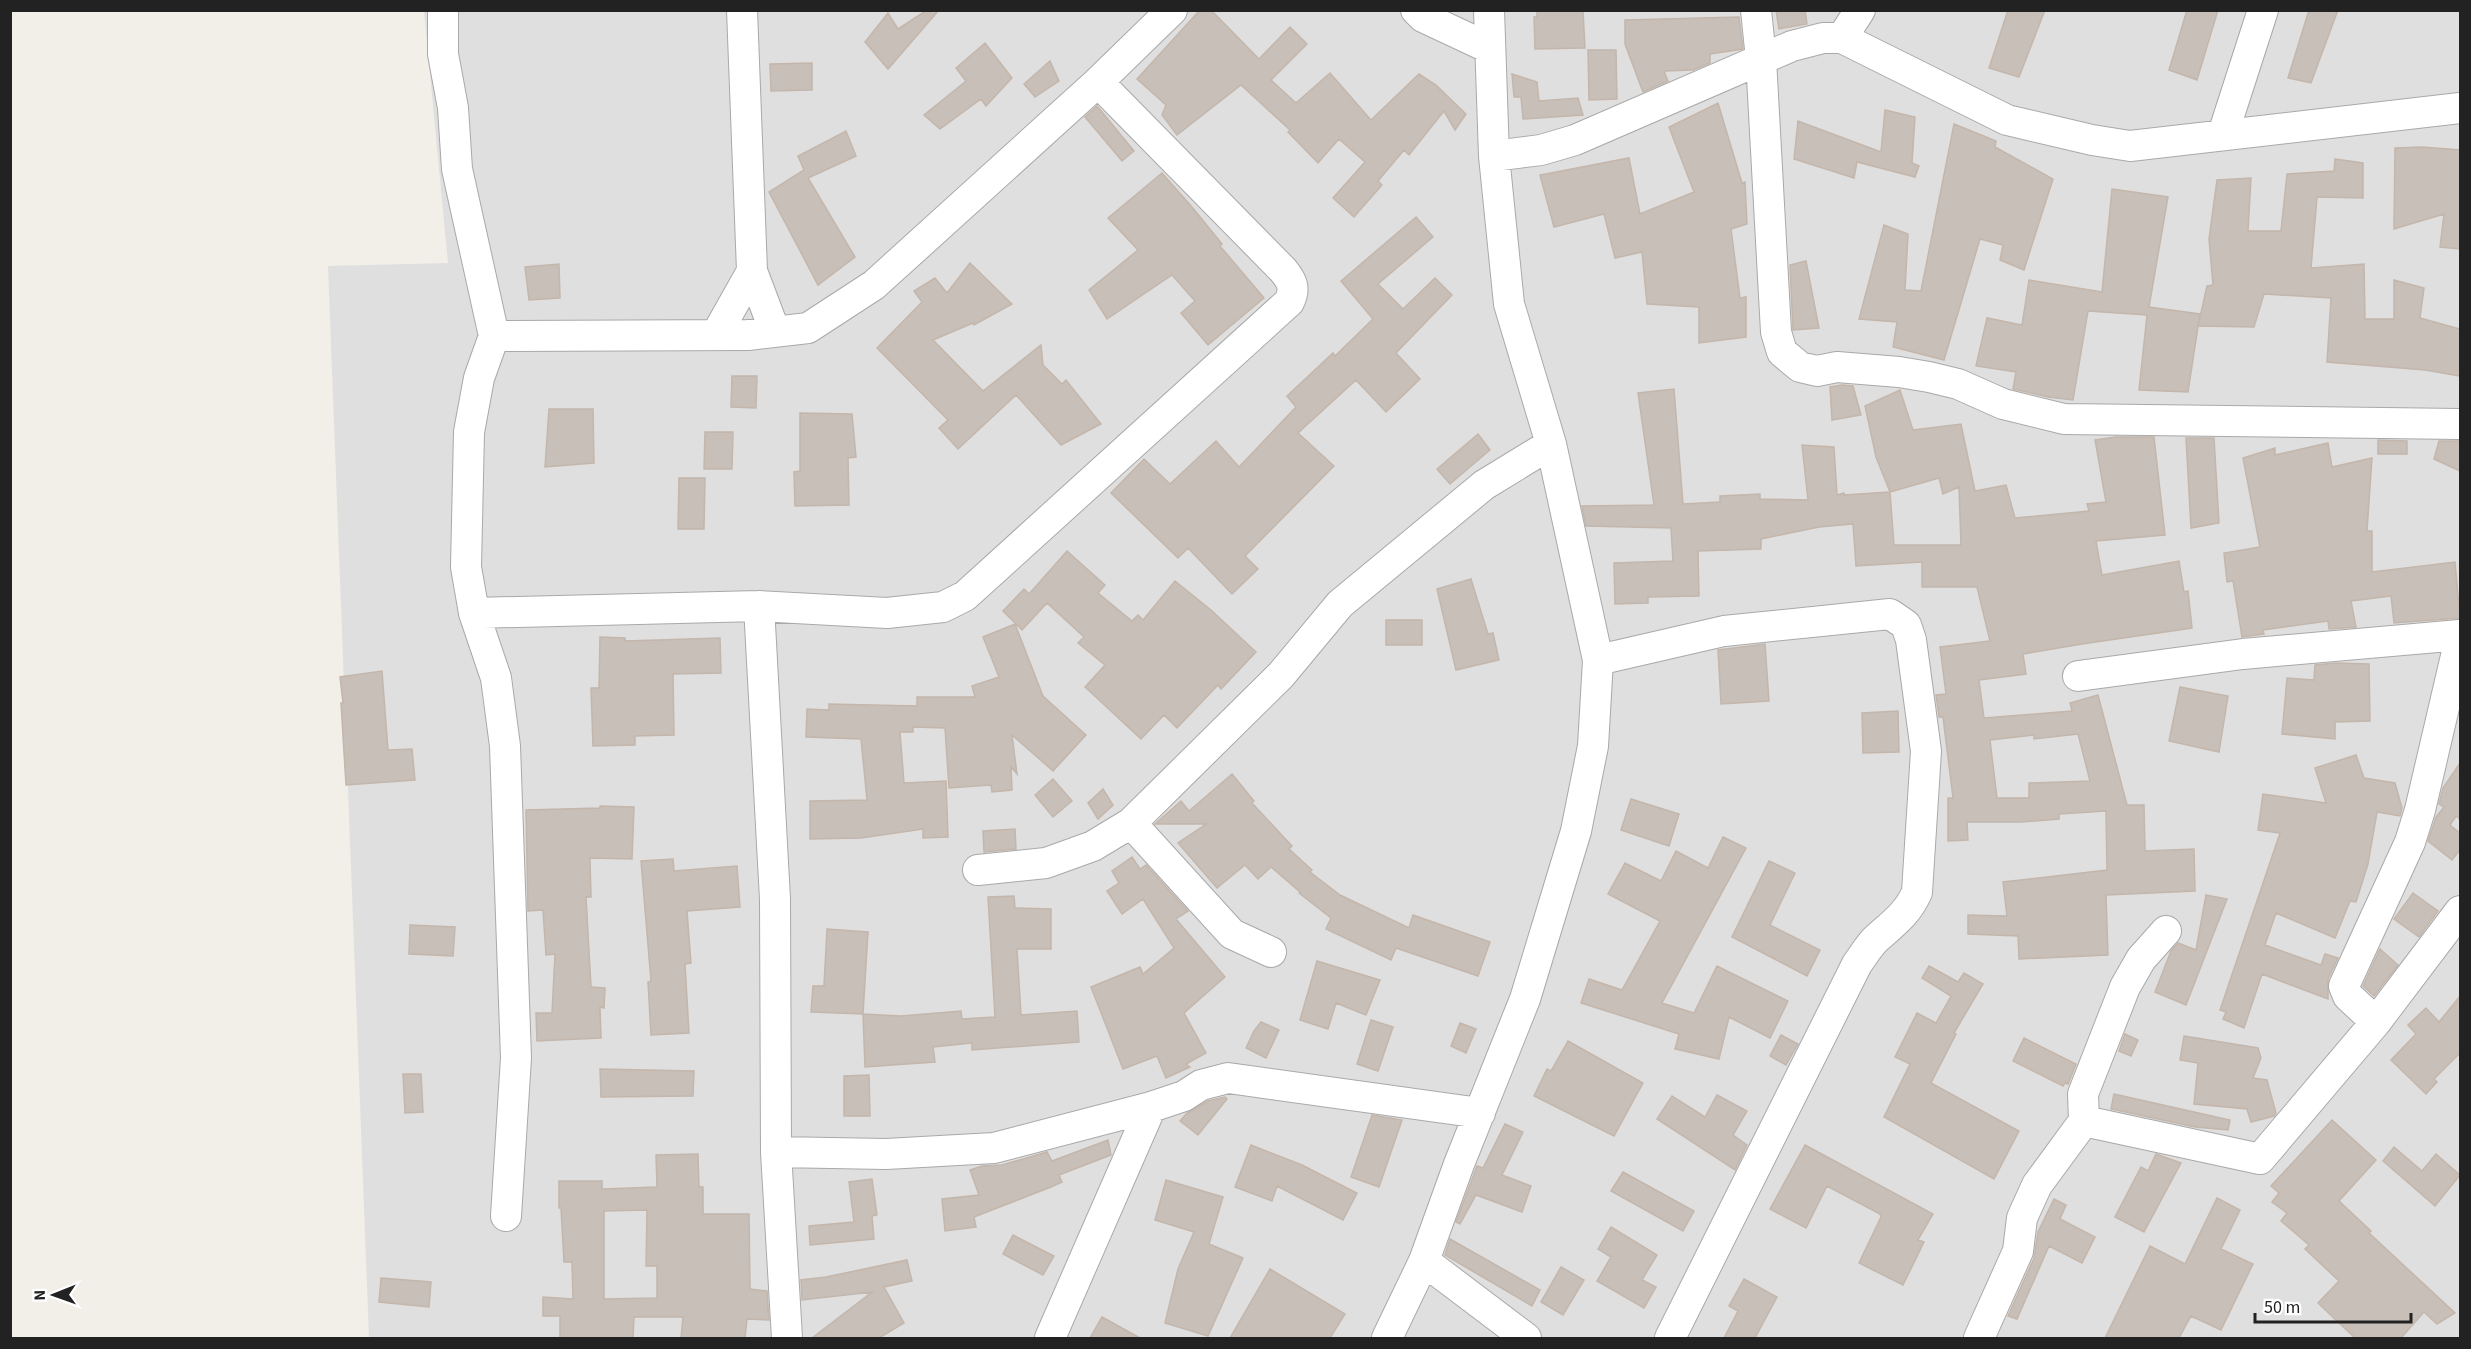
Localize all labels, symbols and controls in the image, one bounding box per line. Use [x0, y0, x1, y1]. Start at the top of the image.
north arrow [24, 1265, 84, 1325]
scale bar [2255, 1286, 2411, 1324]
text: N [29, 1290, 51, 1301]
text: 50 m [2264, 1295, 2300, 1320]

